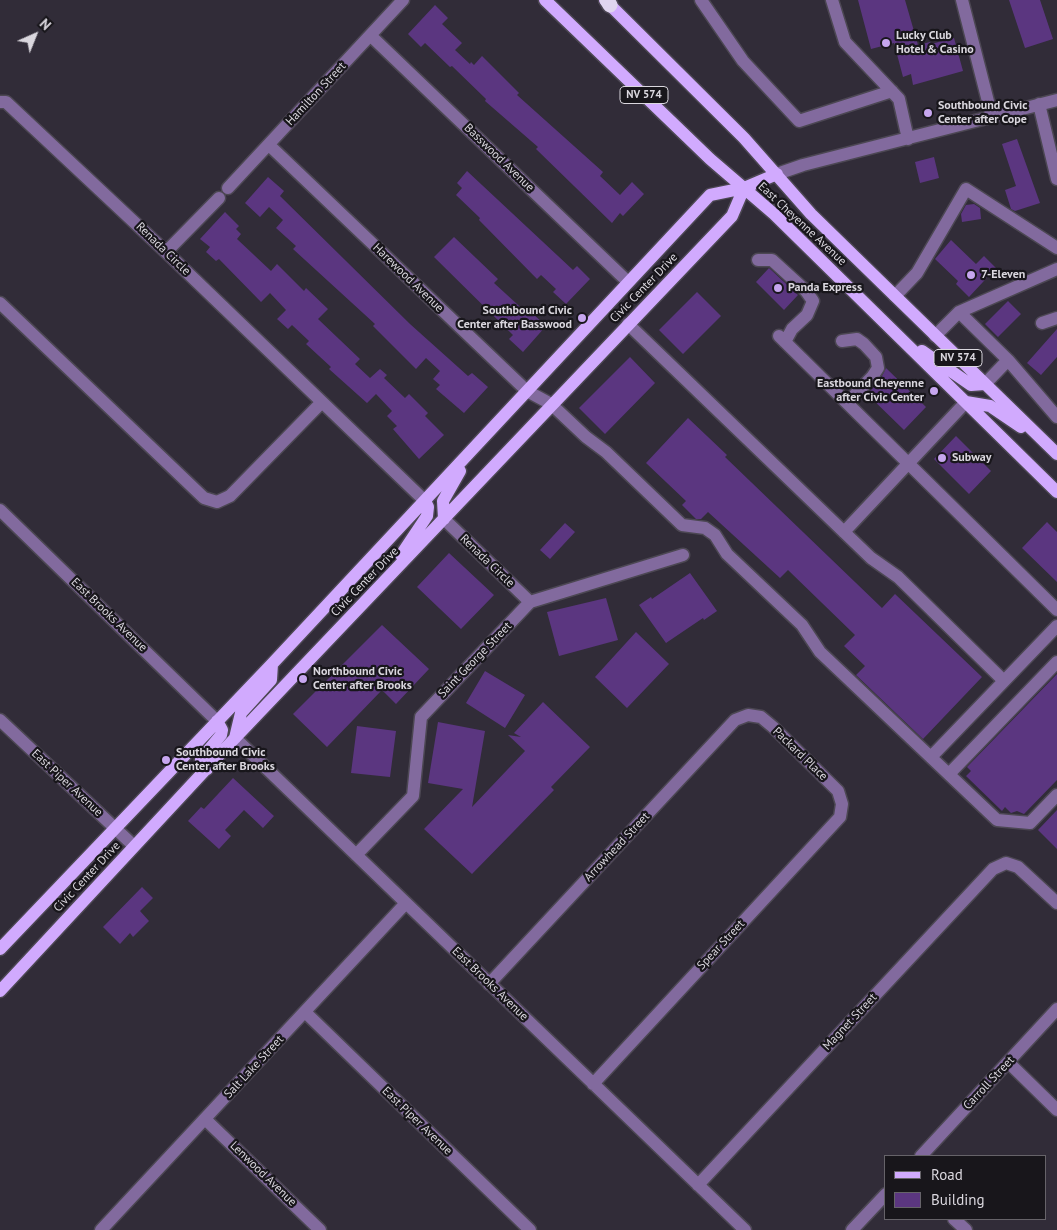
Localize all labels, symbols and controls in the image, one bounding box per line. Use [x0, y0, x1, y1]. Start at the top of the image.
north arrow [10, 10, 60, 60]
text: N [36, 15, 55, 34]
place label: Lucky Club Hotel & Casino [896, 29, 974, 57]
marker: Lucky Club Hotel & Casino [880, 37, 892, 49]
street label: Hamilton Street [283, 59, 349, 129]
road number: NV 574 [620, 86, 668, 104]
place label: Southbound Civic Center after Cope [938, 99, 1027, 127]
marker: Southbound Civic Center after Cope [922, 107, 934, 119]
street label: Basswood Avenue [461, 121, 537, 195]
street label: East Cheyenne Avenue [755, 179, 849, 269]
street label: Renada Circle [133, 220, 193, 278]
street label: Harewood Avenue [370, 241, 446, 315]
street label: Civic Center Drive [607, 250, 681, 326]
place label: 7-Eleven [981, 268, 1025, 282]
marker: 7-Eleven [965, 269, 977, 281]
place label: Panda Express [788, 281, 862, 295]
marker: Panda Express [772, 282, 784, 294]
place label: Southbound Civic Center after Basswood [457, 304, 572, 332]
marker: Southbound Civic Center after Basswood [576, 312, 588, 324]
road number: NV 574 [934, 349, 982, 366]
place label: Eastbound Cheyenne after Civic Center [817, 377, 924, 405]
marker: Eastbound Cheyenne after Civic Center [928, 385, 940, 397]
place label: Subway [952, 451, 991, 465]
marker: Subway [936, 452, 948, 464]
street label: Renada Circle [457, 532, 517, 590]
street label: Civic Center Drive [328, 544, 402, 620]
street label: East Brooks Avenue [68, 575, 150, 655]
street label: Saint George Street [435, 619, 515, 701]
place label: Northbound Civic Center after Brooks [313, 665, 412, 693]
marker: Northbound Civic Center after Brooks [297, 673, 309, 685]
street label: Packard Place [770, 724, 830, 784]
street label: East Piper Avenue [28, 746, 106, 820]
place label: Southbound Civic Center after Brooks [176, 746, 275, 774]
marker: Southbound Civic Center after Brooks [160, 754, 172, 766]
street label: Arrowhead Street [581, 809, 653, 885]
street label: Civic Center Drive [51, 839, 123, 915]
street label: Spear Street [694, 917, 748, 973]
street label: East Brooks Avenue [449, 944, 531, 1024]
street label: Magnet Street [820, 991, 880, 1053]
street label: Salt Lake Street [221, 1033, 287, 1101]
street label: Carroll Street [961, 1053, 1017, 1113]
street label: East Piper Avenue [379, 1084, 455, 1158]
street label: Lenwood Avenue [227, 1139, 299, 1209]
legend [884, 1155, 1047, 1220]
text: Road [931, 1165, 963, 1184]
text: Building [931, 1190, 985, 1209]

